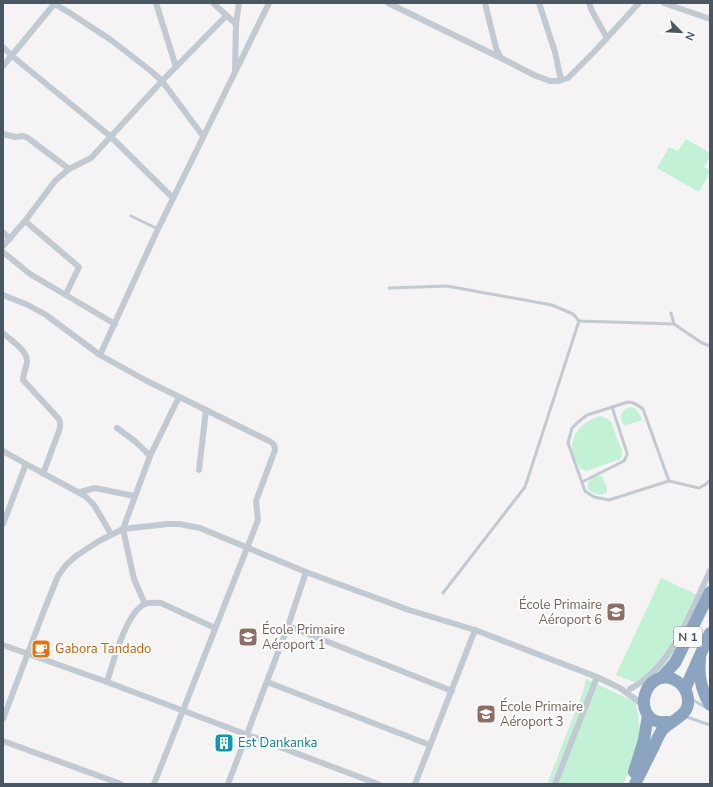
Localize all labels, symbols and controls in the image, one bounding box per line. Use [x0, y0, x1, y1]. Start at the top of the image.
north arrow [661, 12, 701, 52]
text: N [681, 29, 698, 43]
place label: École Primaire Aéroport 6 [519, 595, 602, 629]
school or university icon: École Primaire Aéroport 6 [605, 601, 627, 623]
place label: École Primaire Aéroport 1 [262, 620, 345, 654]
school or university icon: École Primaire Aéroport 1 [237, 626, 259, 648]
road number: N 1 [674, 627, 702, 647]
cafe icon: Gabora Tandado [30, 638, 52, 660]
place label: Gabora Tandado [55, 640, 151, 658]
place label: École Primaire Aéroport 3 [500, 697, 583, 731]
school or university icon: École Primaire Aéroport 3 [475, 703, 497, 725]
building icon: Est Dankanka [213, 732, 235, 754]
place label: Est Dankanka [238, 734, 318, 752]

